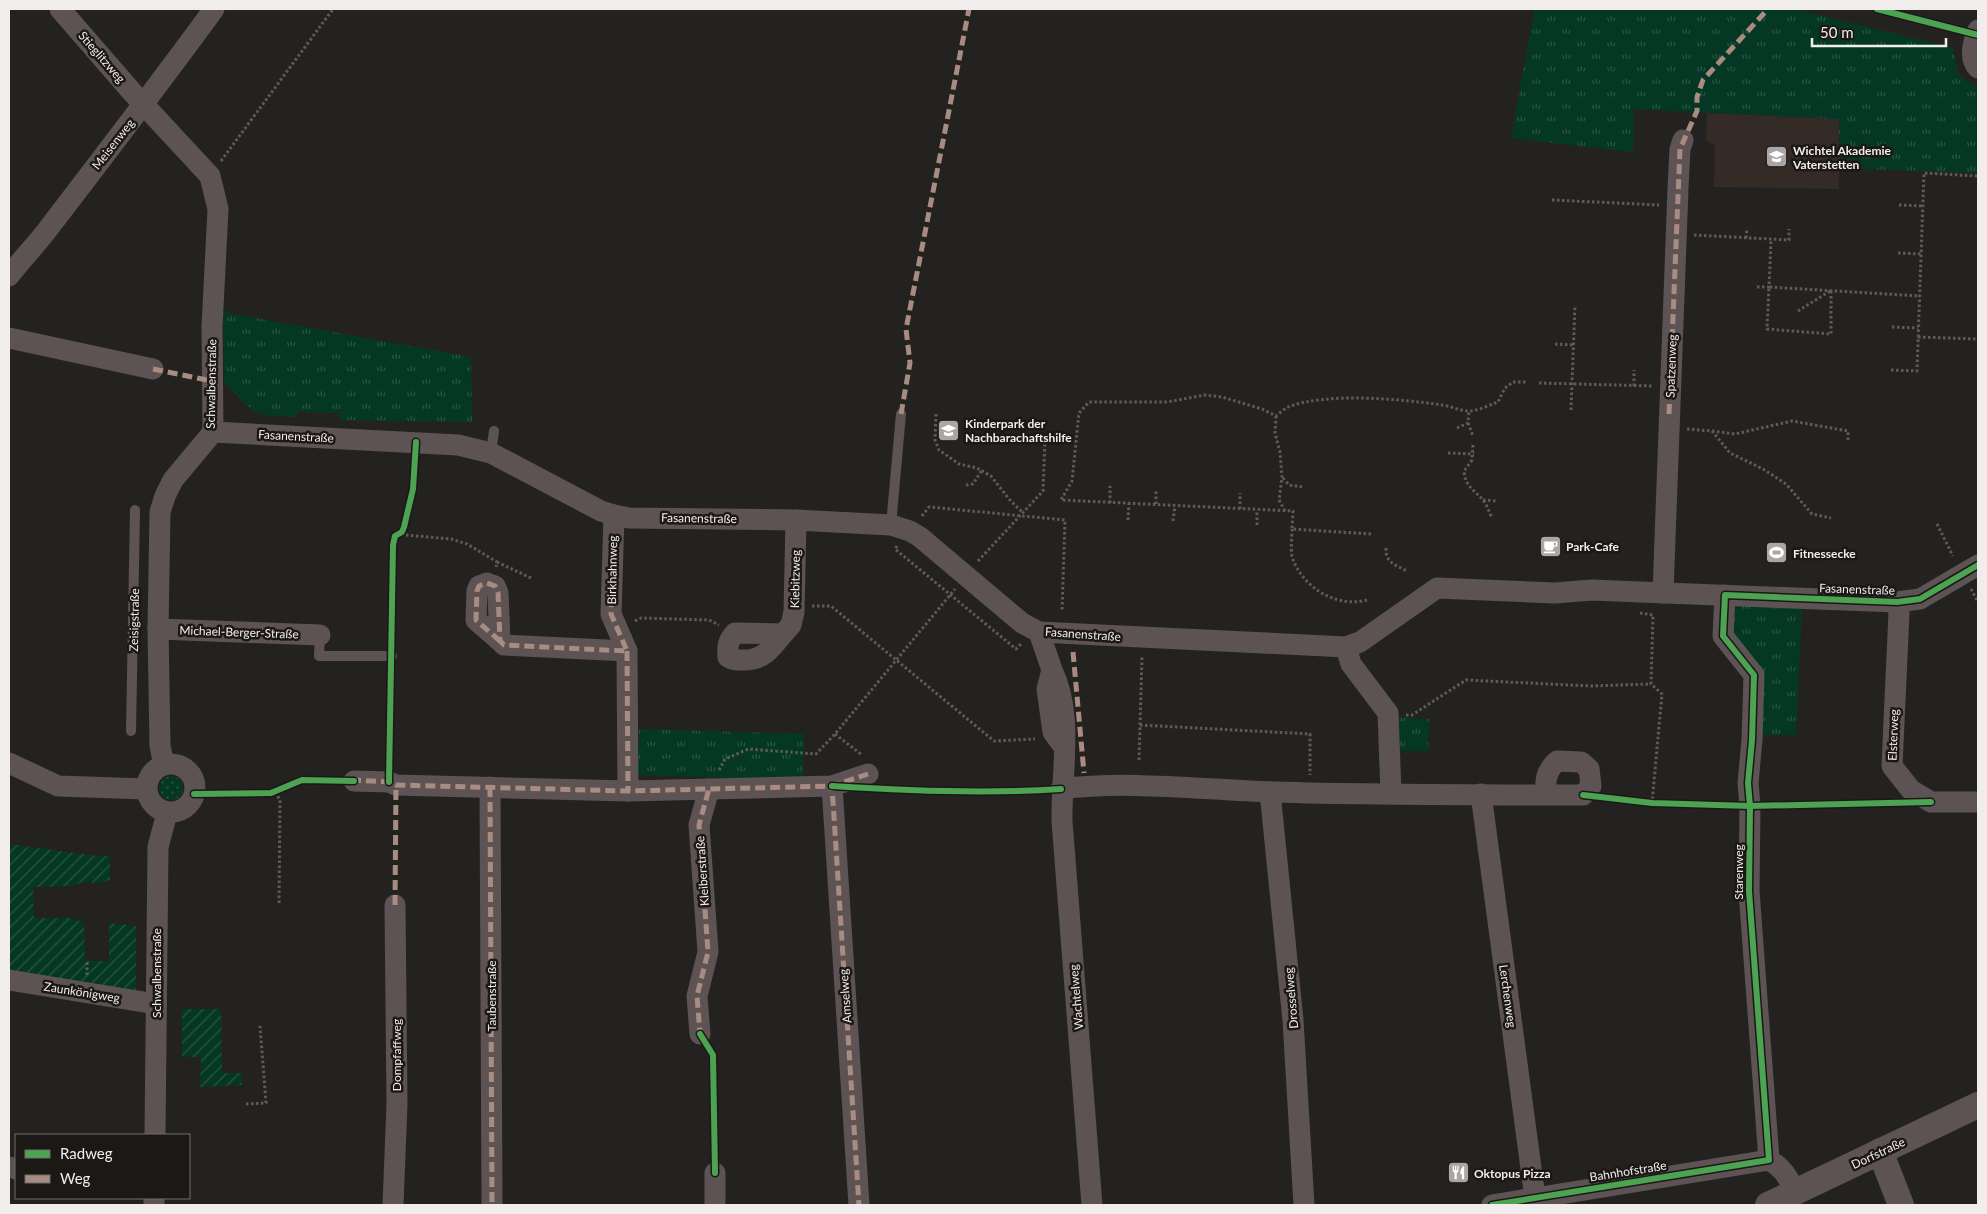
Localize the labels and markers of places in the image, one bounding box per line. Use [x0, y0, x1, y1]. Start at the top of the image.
place label: Wichtel Akademie Vaterstetten [1792, 143, 1892, 172]
school or university icon: Wichtel Akademie Vaterstetten [1765, 145, 1789, 169]
place label: Kinderpark der Nachbarachaftshilfe [965, 416, 1072, 445]
school or university icon: Kinderpark der Nachbarachaftshilfe [937, 418, 961, 442]
cafe icon: Park-Cafe [1538, 534, 1562, 558]
place label: Park-Cafe [1566, 539, 1620, 554]
sports icon: Fitnessecke [1765, 541, 1789, 565]
place label: Fitnessecke [1793, 546, 1856, 561]
restaurant icon: Oktopus Pizza [1446, 1161, 1470, 1185]
place label: Oktopus Pizza [1474, 1166, 1551, 1181]

